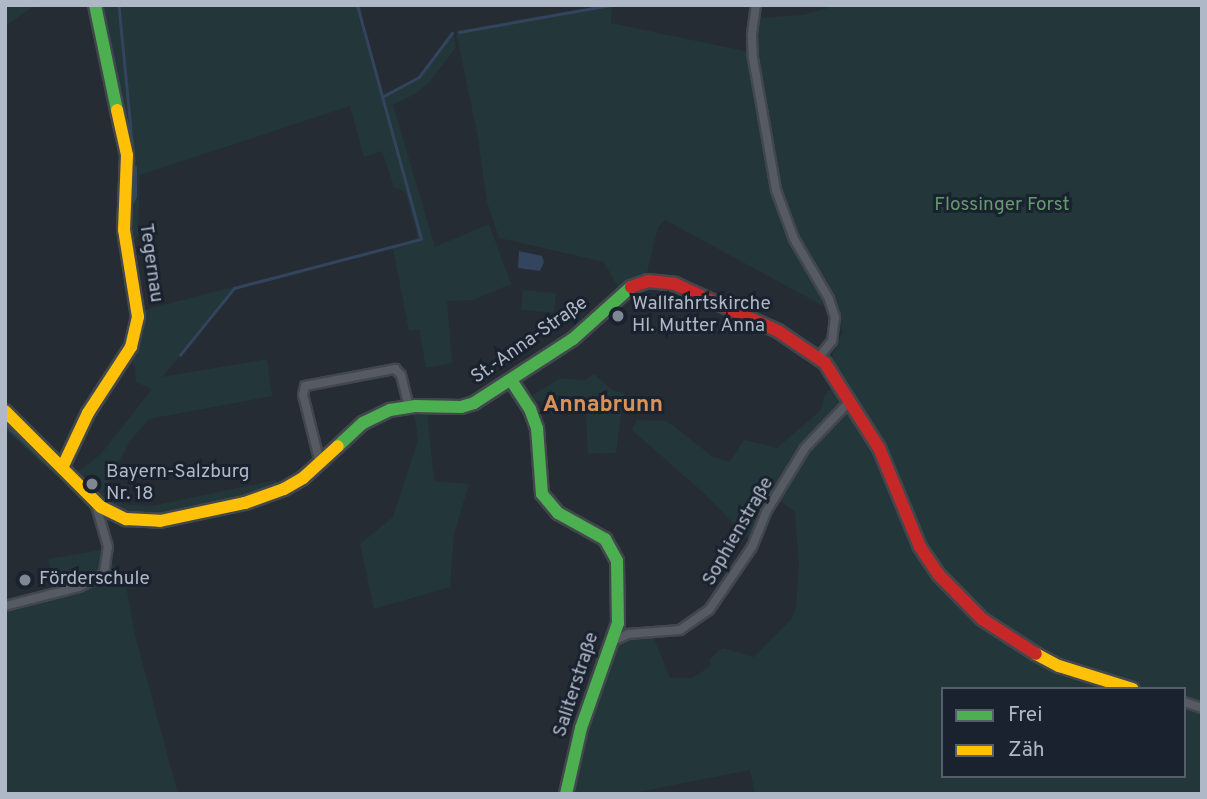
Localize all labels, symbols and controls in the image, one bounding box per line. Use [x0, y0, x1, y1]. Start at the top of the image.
park label: Flossinger Forst [934, 195, 1070, 217]
street label: Tegernau [133, 222, 167, 304]
street label: St.-Anna-Straße [467, 292, 593, 390]
place label: Wallfahrtskirche Hl. Mutter Anna [632, 294, 771, 338]
marker: Wallfahrtskirche Hl. Mutter Anna [610, 308, 626, 324]
district label: Annabrunn [543, 392, 663, 420]
place label: Bayern-Salzburg Nr. 18 [106, 462, 249, 506]
street label: Sophienstraße [699, 474, 779, 590]
marker: Bayern-Salzburg Nr. 18 [84, 476, 100, 492]
place label: Förderschule [39, 569, 150, 591]
marker: Förderschule [17, 572, 33, 588]
street label: Saliterstraße [549, 630, 605, 740]
legend [941, 687, 1186, 778]
text: Frei [1008, 702, 1043, 729]
text: Zäh [1008, 737, 1045, 764]

